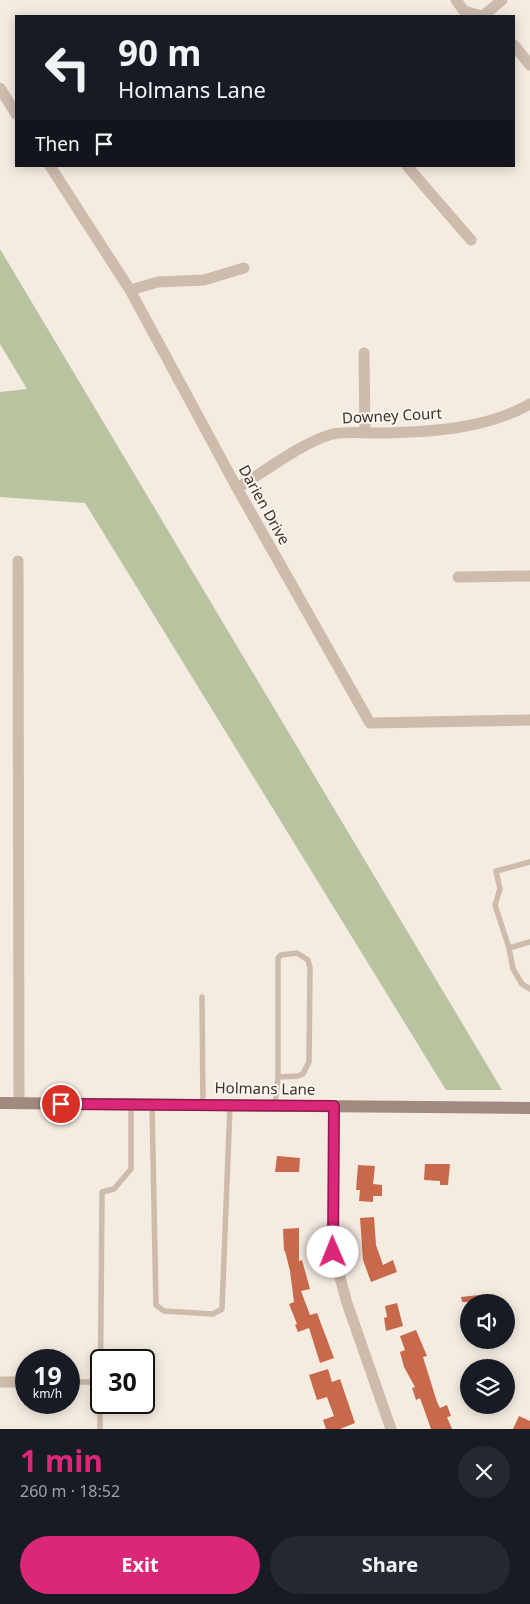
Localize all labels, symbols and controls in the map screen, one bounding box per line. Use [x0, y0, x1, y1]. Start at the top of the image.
text: 90 m [118, 29, 201, 76]
icon: left [35, 35, 100, 100]
text: Holmans Lane [118, 74, 266, 104]
icon: arrive [90, 130, 118, 158]
text: Then [35, 131, 80, 157]
street label: Downey Court [342, 402, 443, 428]
street label: Darien Drive [235, 461, 295, 548]
street label: Holmans Lane [214, 1077, 316, 1099]
pin [40, 1083, 82, 1125]
icon: arrive [47, 1090, 75, 1118]
position arrow [306, 1225, 358, 1277]
map controls [460, 1294, 515, 1414]
button: sound [460, 1294, 515, 1349]
speed limit sign: 30 [90, 1349, 155, 1414]
text: 19 [33, 1358, 62, 1392]
button: layers [460, 1359, 515, 1414]
text: km/h [33, 1385, 62, 1402]
text: 1 min [20, 1440, 103, 1481]
button: close [458, 1446, 510, 1498]
text: 260 m · 18:52 [20, 1480, 120, 1502]
button: Exit [20, 1536, 260, 1594]
button: Share [270, 1536, 510, 1594]

